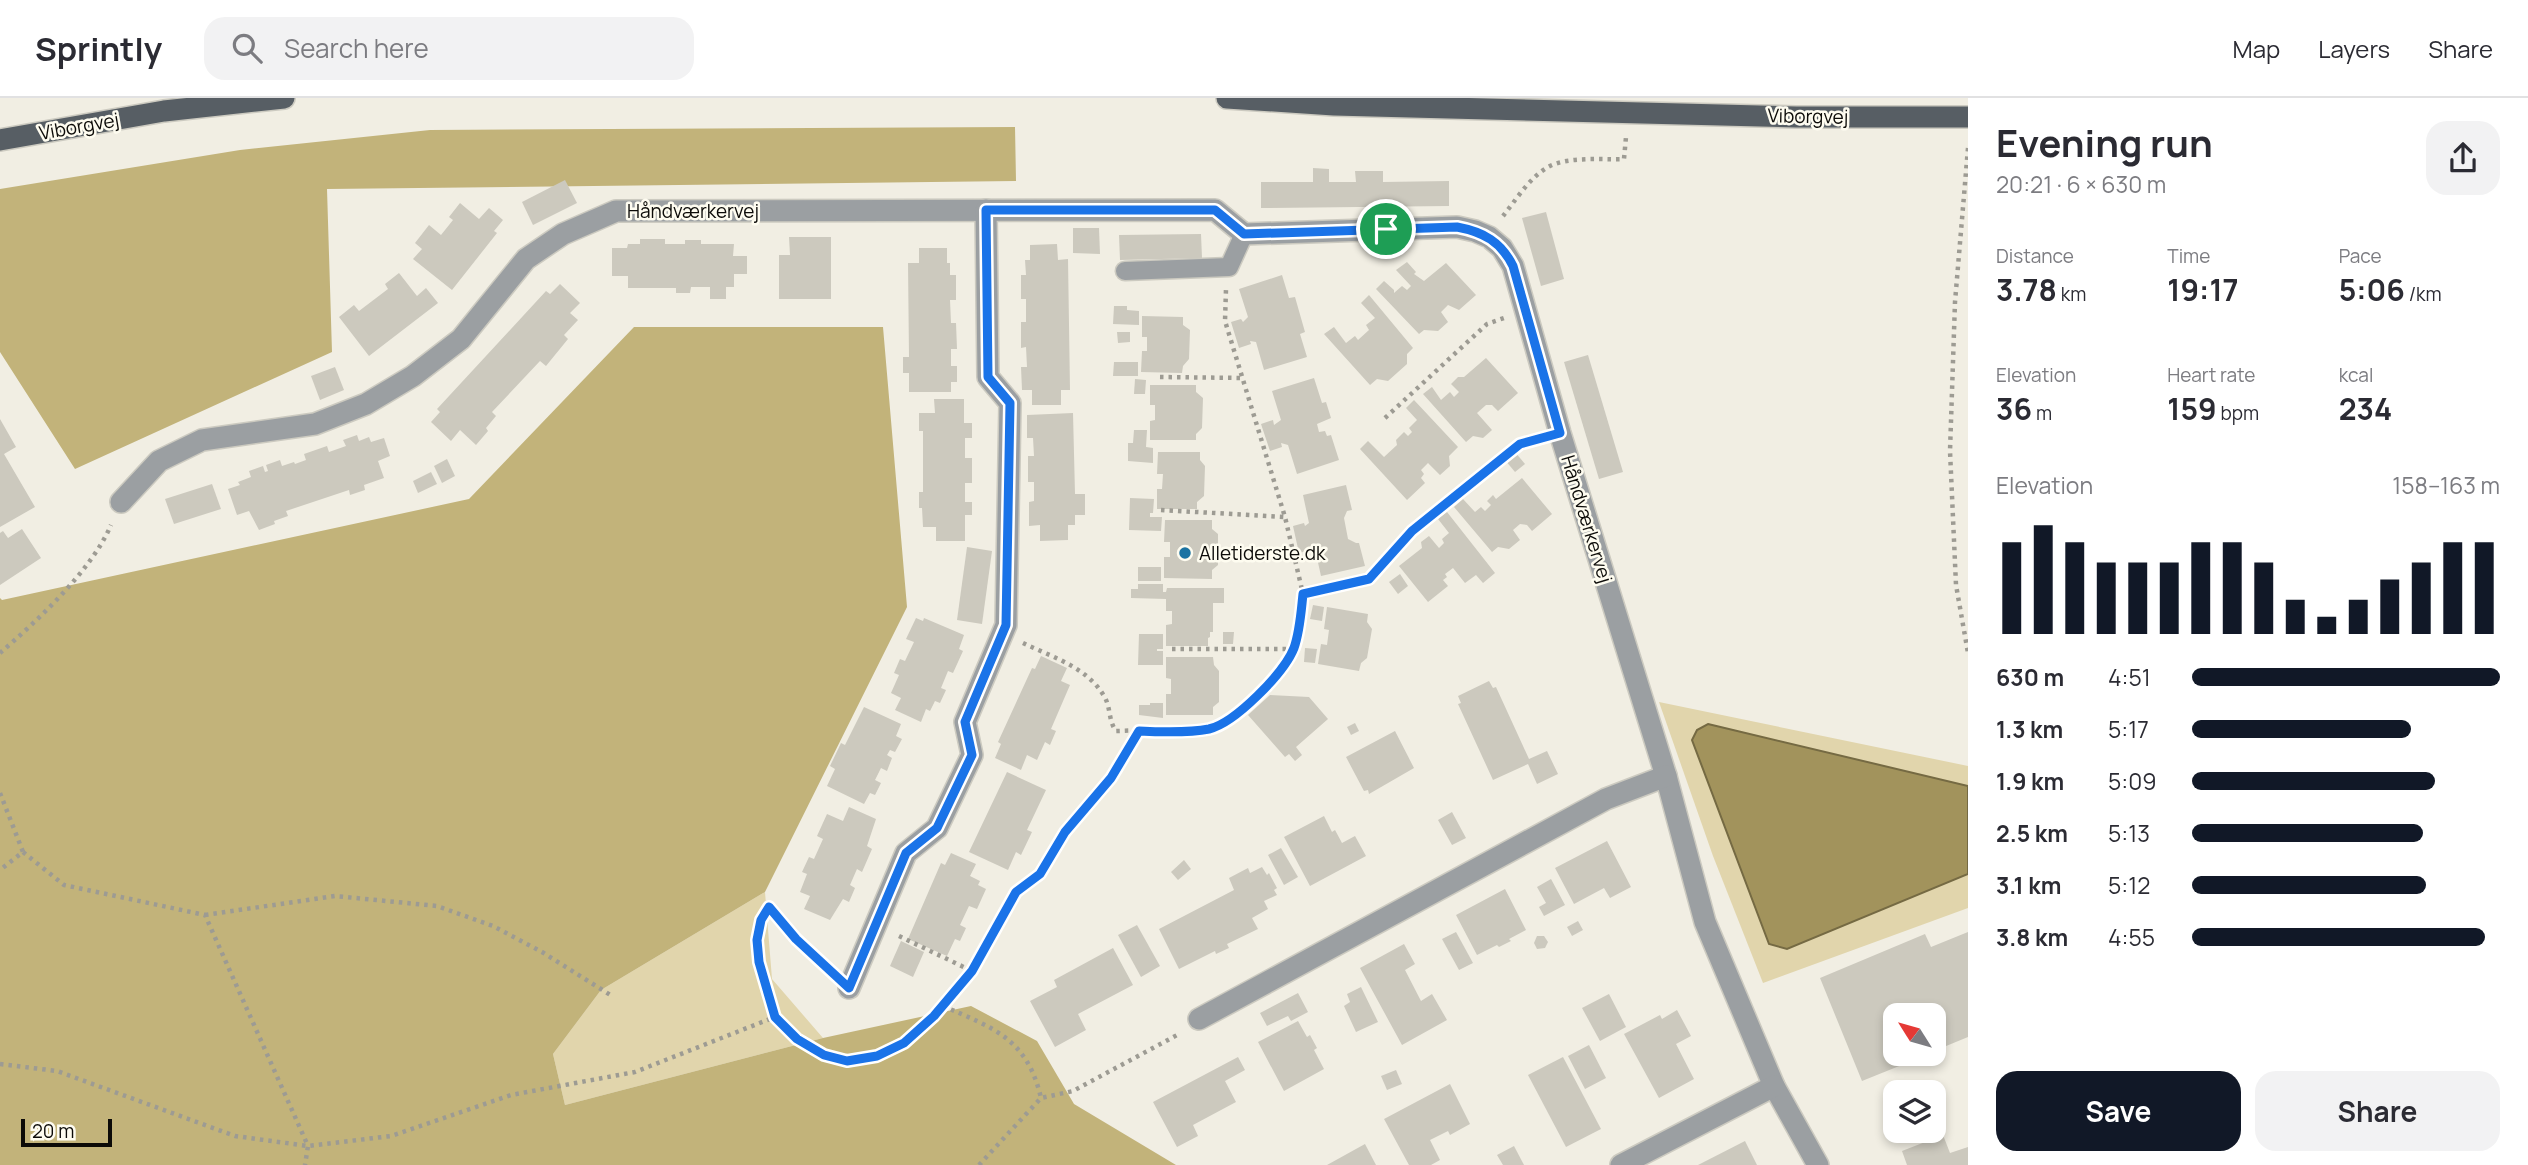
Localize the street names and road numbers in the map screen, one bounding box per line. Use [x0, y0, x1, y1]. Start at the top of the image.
street label: Viborgvej [1767, 102, 1849, 130]
street label: Viborgvej [37, 106, 121, 146]
street label: Håndværkervej [627, 198, 759, 224]
street label: Håndværkervej [1555, 452, 1619, 586]

